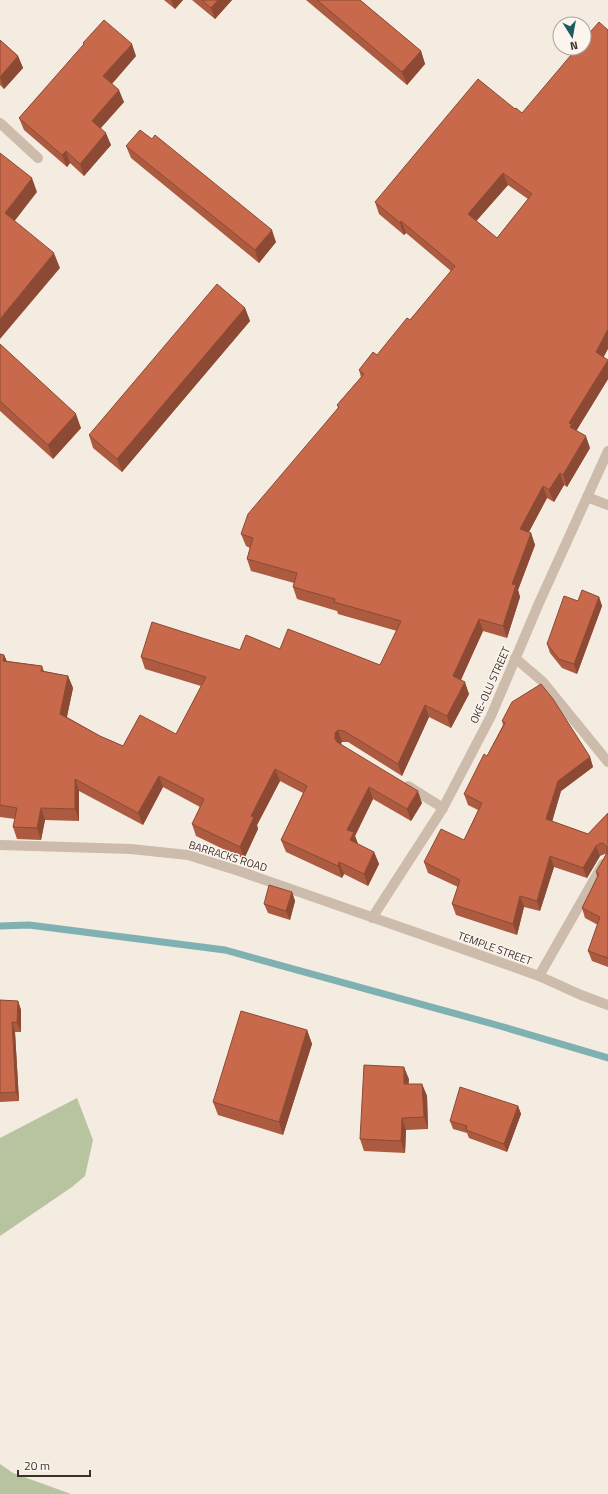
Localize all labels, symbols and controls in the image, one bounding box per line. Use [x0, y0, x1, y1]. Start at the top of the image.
north arrow [552, 16, 592, 56]
text: N [569, 37, 579, 54]
street label: OKE-OLU STREET [466, 644, 514, 726]
street label: BARRACKS ROAD [187, 836, 269, 876]
street label: TEMPLE STREET [456, 927, 535, 969]
scale bar [18, 1452, 90, 1478]
text: 20 m [24, 1456, 50, 1475]

